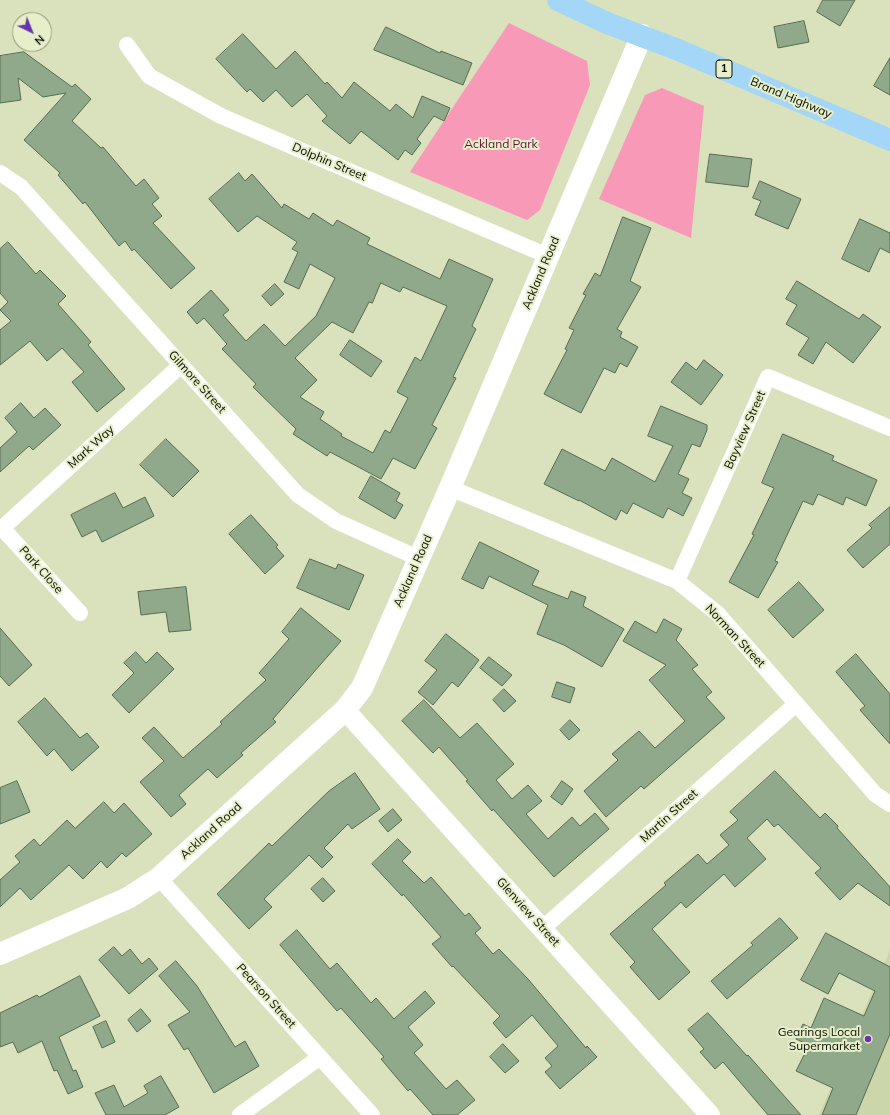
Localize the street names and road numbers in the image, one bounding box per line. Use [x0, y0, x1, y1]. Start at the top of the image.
road number: 1 [716, 60, 732, 78]
street label: Brand Highway [748, 74, 834, 122]
street label: Dolphin Street [290, 140, 368, 184]
street label: Ackland Road [519, 234, 563, 312]
street label: Gilmore Street [165, 348, 229, 416]
street label: Bayview Street [721, 389, 769, 471]
street label: Mark Way [65, 422, 117, 472]
street label: Ackland Road [391, 533, 435, 609]
street label: Park Close [16, 543, 66, 597]
street label: Norman Street [702, 601, 768, 671]
street label: Martin Street [637, 786, 701, 846]
street label: Ackland Road [177, 800, 245, 862]
street label: Glenview Street [493, 875, 563, 949]
street label: Pearson Street [233, 961, 299, 1031]

